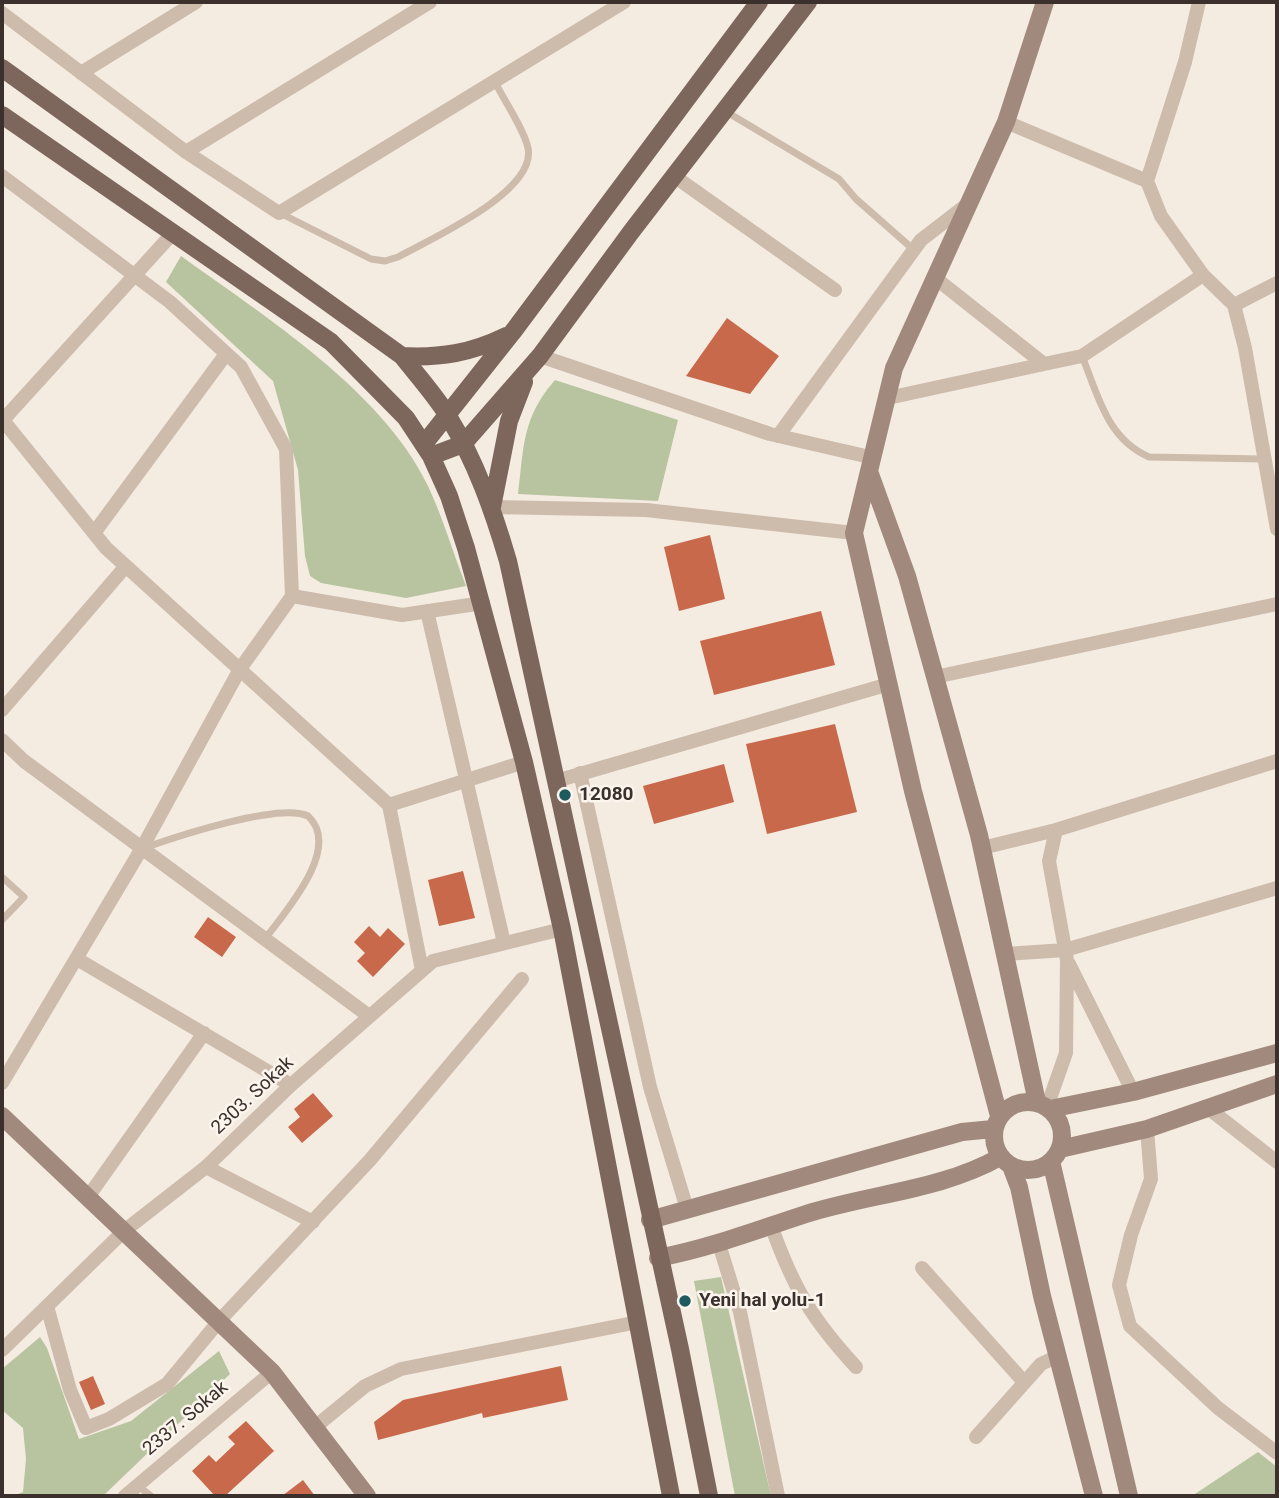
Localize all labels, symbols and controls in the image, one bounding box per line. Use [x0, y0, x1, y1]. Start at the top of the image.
place label: 12080 [579, 784, 634, 806]
marker: 12080 [557, 787, 573, 803]
street label: 2303. Sokak [207, 1052, 299, 1140]
place label: Yeni hal yolu-1 [699, 1290, 826, 1312]
marker: Yeni hal yolu-1 [677, 1293, 693, 1309]
street label: 2337. Sokak [139, 1377, 233, 1461]

